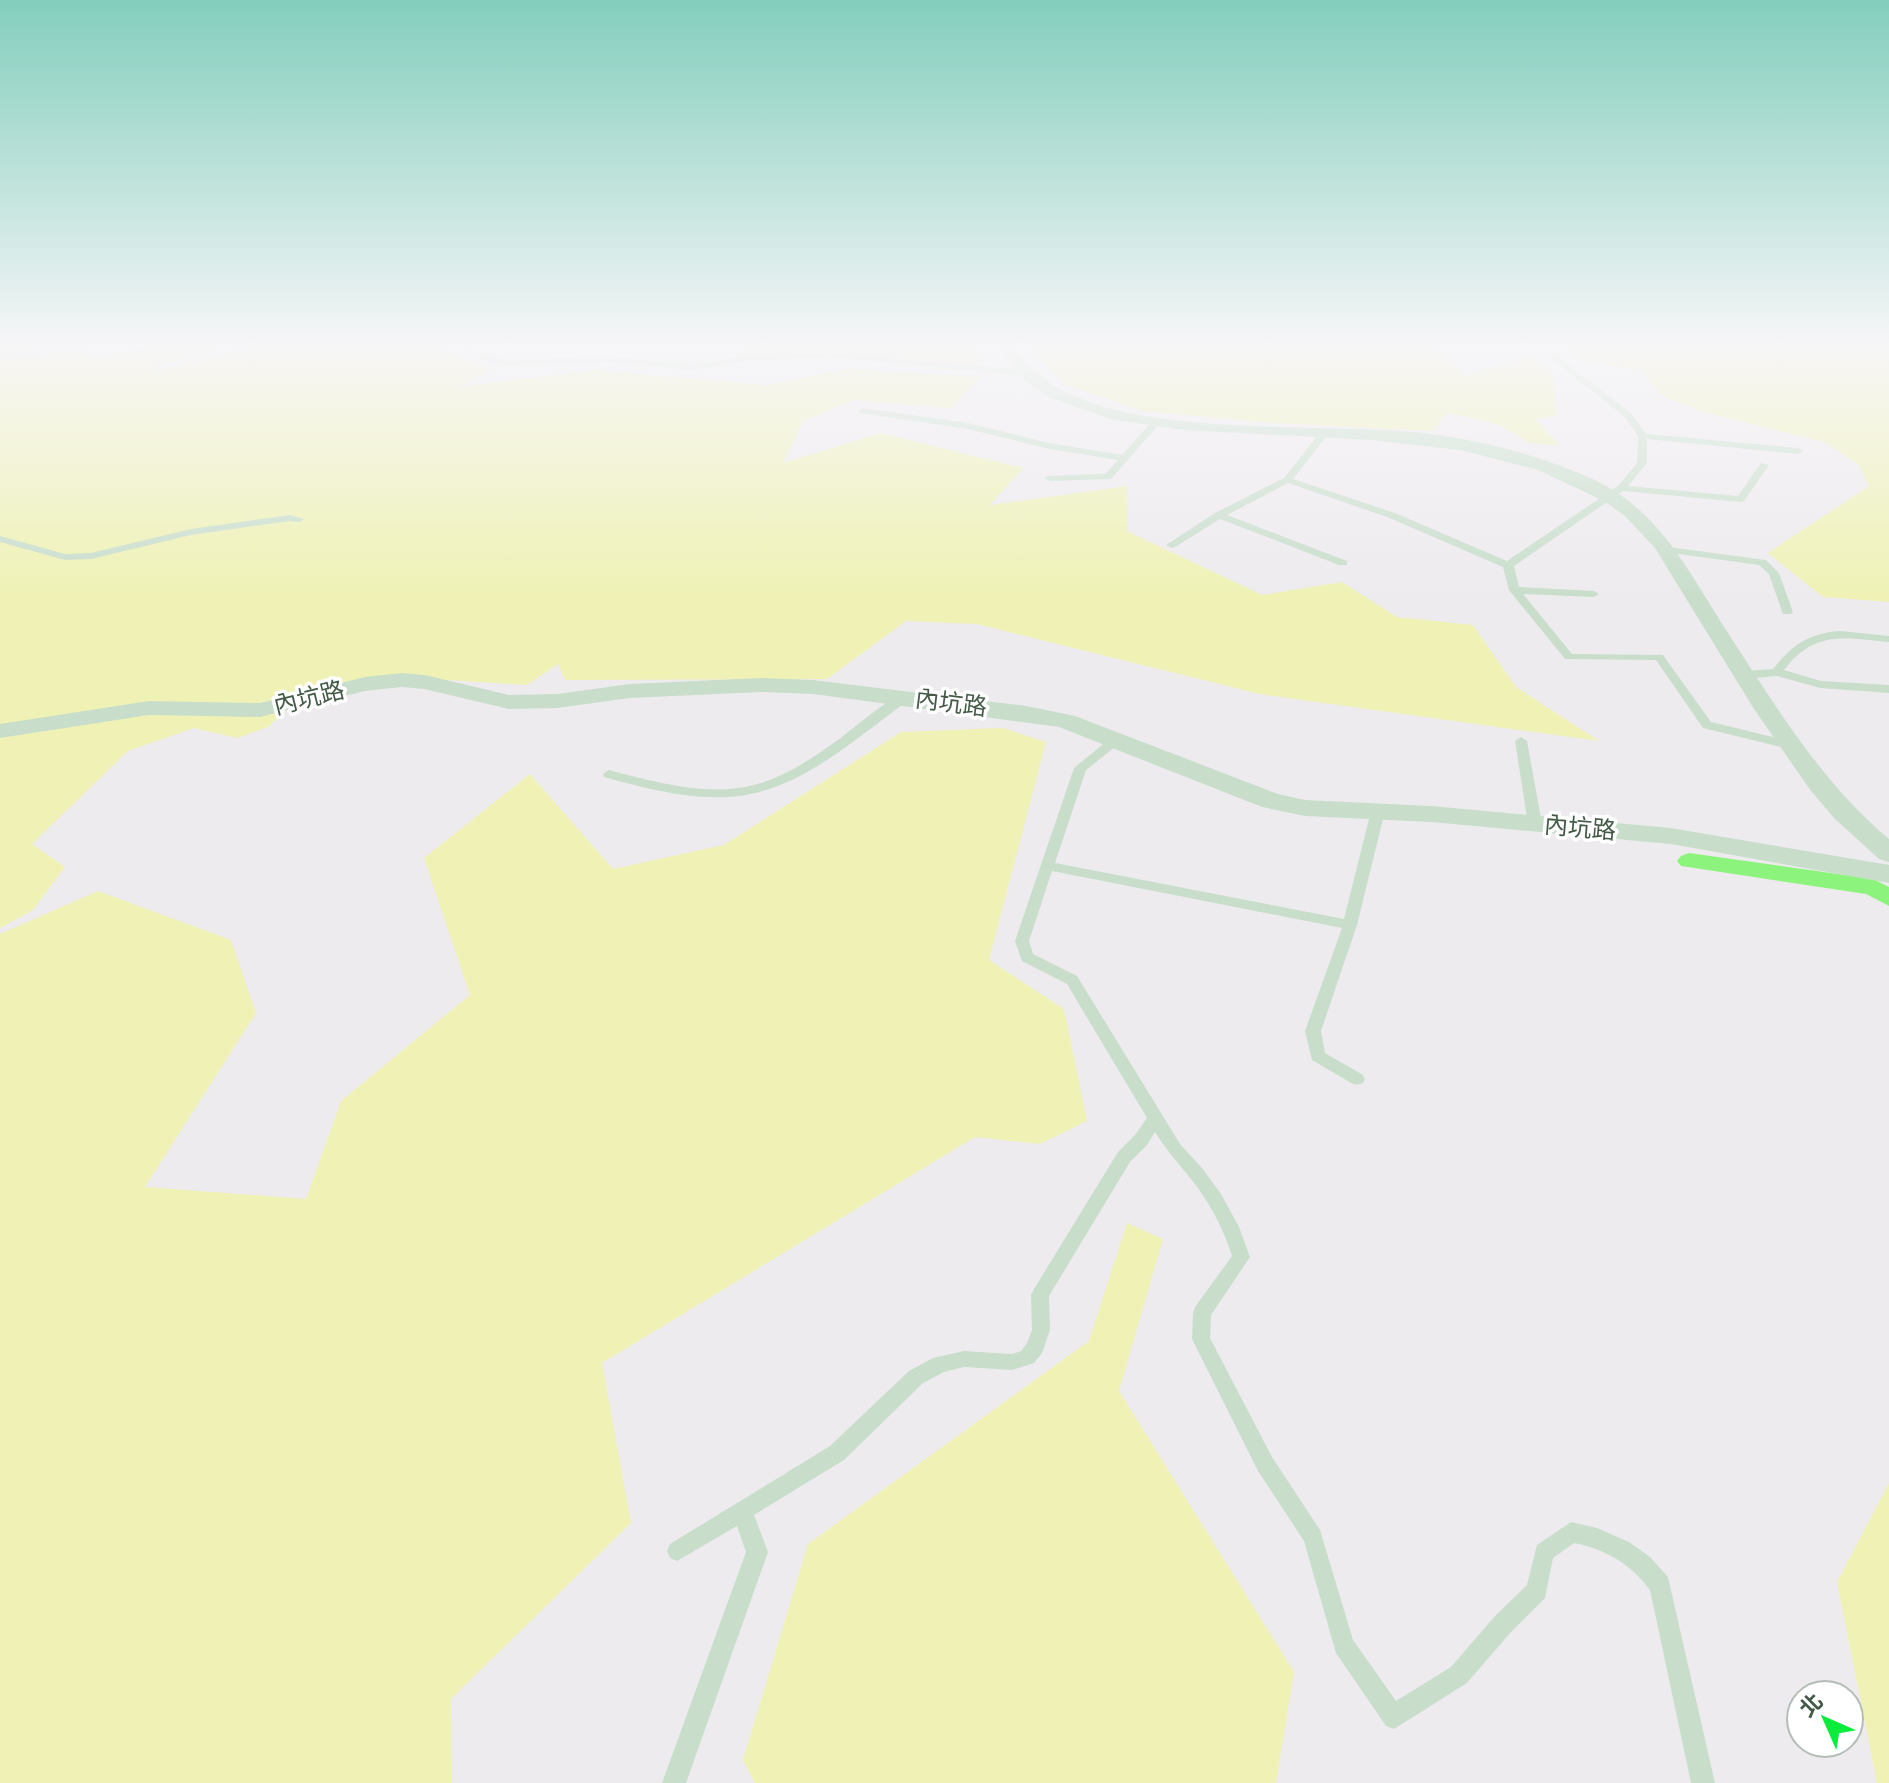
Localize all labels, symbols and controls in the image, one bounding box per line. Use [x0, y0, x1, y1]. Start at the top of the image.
street label: 內坑路 [271, 676, 347, 720]
street label: 內坑路 [914, 685, 988, 721]
street label: 內坑路 [1543, 811, 1617, 845]
north arrow [1785, 1679, 1865, 1759]
text: 北 [1795, 1689, 1828, 1722]

